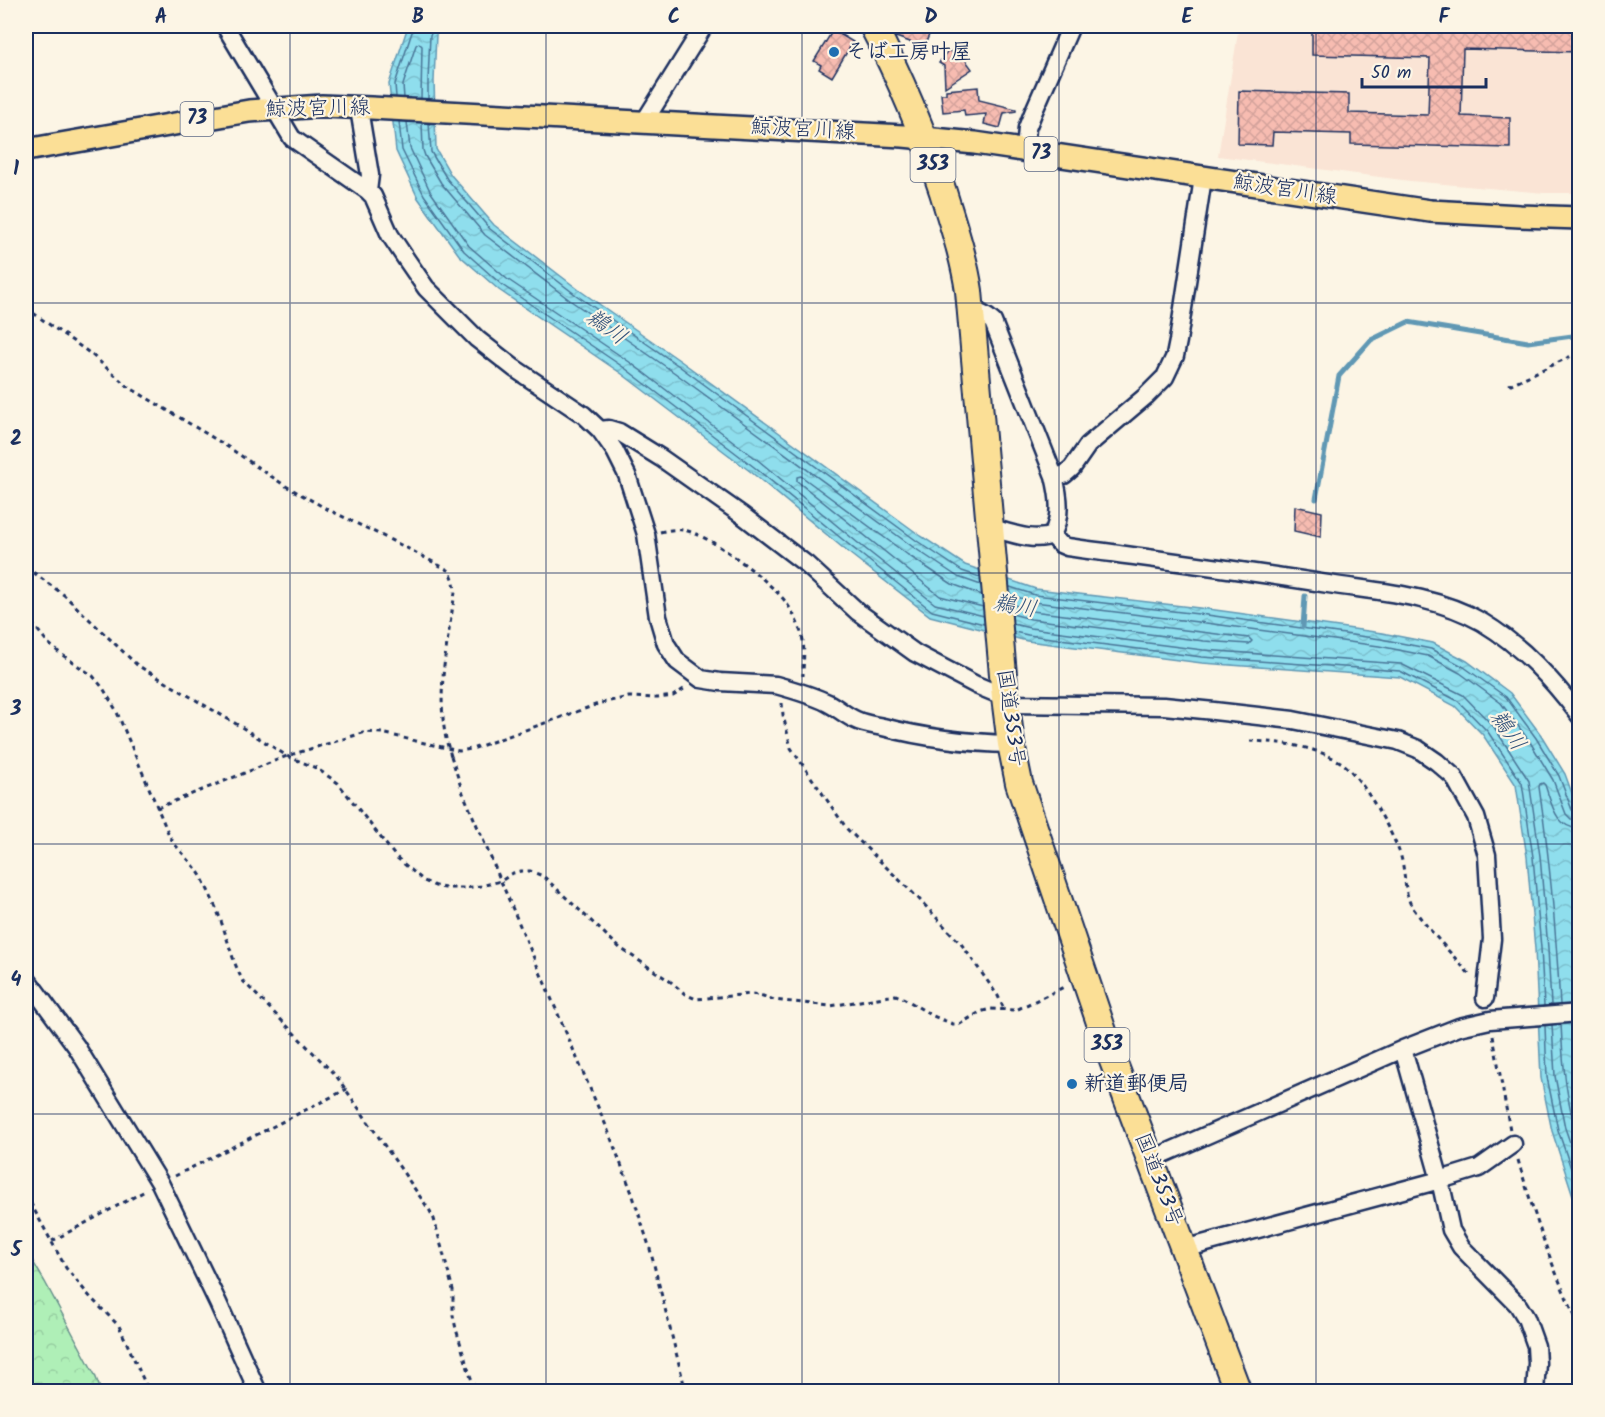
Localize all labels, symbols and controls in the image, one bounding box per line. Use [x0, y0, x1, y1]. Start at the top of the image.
text: A [155, 2, 167, 34]
text: B [412, 2, 424, 34]
text: C [668, 2, 680, 34]
text: D [924, 2, 938, 34]
text: E [1181, 2, 1193, 34]
text: F [1439, 2, 1451, 34]
place label: そば工房叶屋 [846, 36, 972, 69]
marker: そば工房叶屋 [827, 45, 841, 59]
scale bar [1362, 51, 1486, 89]
text: 50 m [1371, 59, 1411, 88]
street label: 鯨波宮川線 [265, 92, 371, 126]
road number: 73 [180, 102, 214, 136]
street label: 鯨波宮川線 [750, 111, 856, 149]
road number: 73 [1024, 137, 1058, 171]
road number: 353 [910, 148, 956, 182]
text: 1 [13, 154, 19, 186]
street label: 鯨波宮川線 [1231, 165, 1339, 215]
water label: 鵜川 [578, 301, 634, 355]
text: 2 [10, 424, 22, 456]
water label: 鵜川 [990, 586, 1040, 628]
street label: 国道353号 [987, 667, 1033, 769]
text: 3 [10, 694, 22, 726]
water label: 鵜川 [1480, 703, 1534, 759]
text: 4 [11, 965, 22, 997]
road number: 353 [1084, 1028, 1130, 1062]
place label: 新道郵便局 [1084, 1068, 1189, 1101]
marker: 新道郵便局 [1065, 1077, 1079, 1091]
street label: 国道353号 [1125, 1128, 1191, 1232]
text: 5 [10, 1235, 23, 1267]

